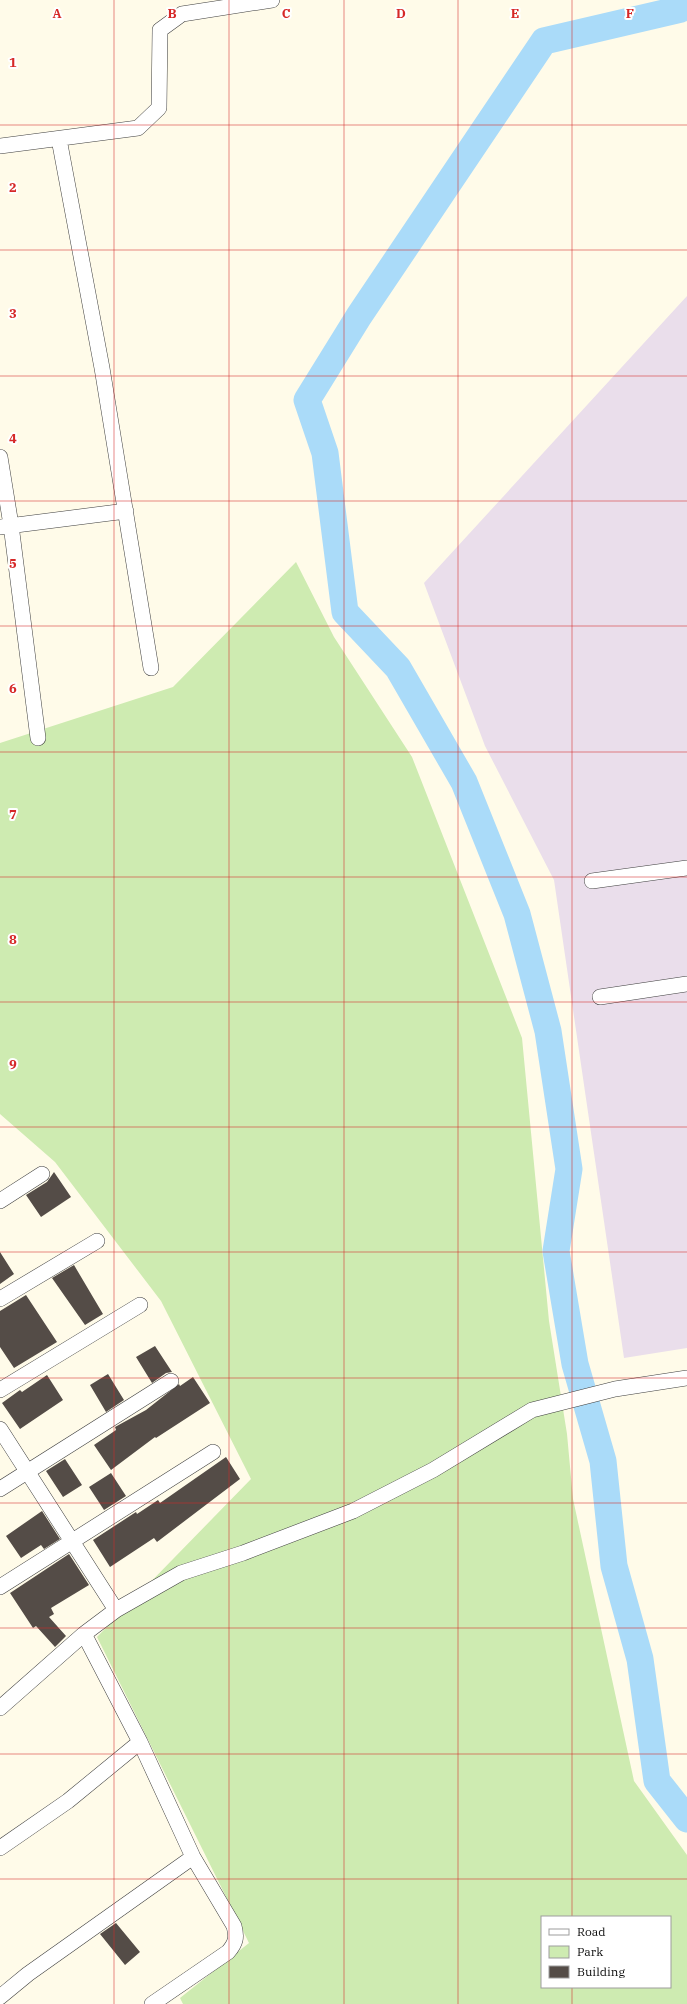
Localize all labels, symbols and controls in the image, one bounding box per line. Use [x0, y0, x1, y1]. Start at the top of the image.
text: A [52, 5, 62, 22]
text: B [167, 5, 177, 22]
text: C [282, 5, 291, 22]
text: D [396, 5, 406, 22]
text: E [511, 5, 519, 22]
text: F [626, 5, 634, 22]
text: 1 [9, 54, 17, 71]
text: 2 [9, 179, 17, 196]
text: 3 [9, 305, 17, 322]
text: 4 [9, 430, 17, 447]
text: 5 [9, 555, 17, 572]
text: 6 [9, 680, 17, 697]
text: 7 [9, 806, 17, 823]
text: 8 [9, 931, 17, 948]
text: 9 [9, 1056, 17, 1073]
legend [541, 1916, 671, 1988]
text: Road [577, 1924, 606, 1939]
text: Park [577, 1944, 603, 1959]
text: Building [577, 1964, 625, 1979]

